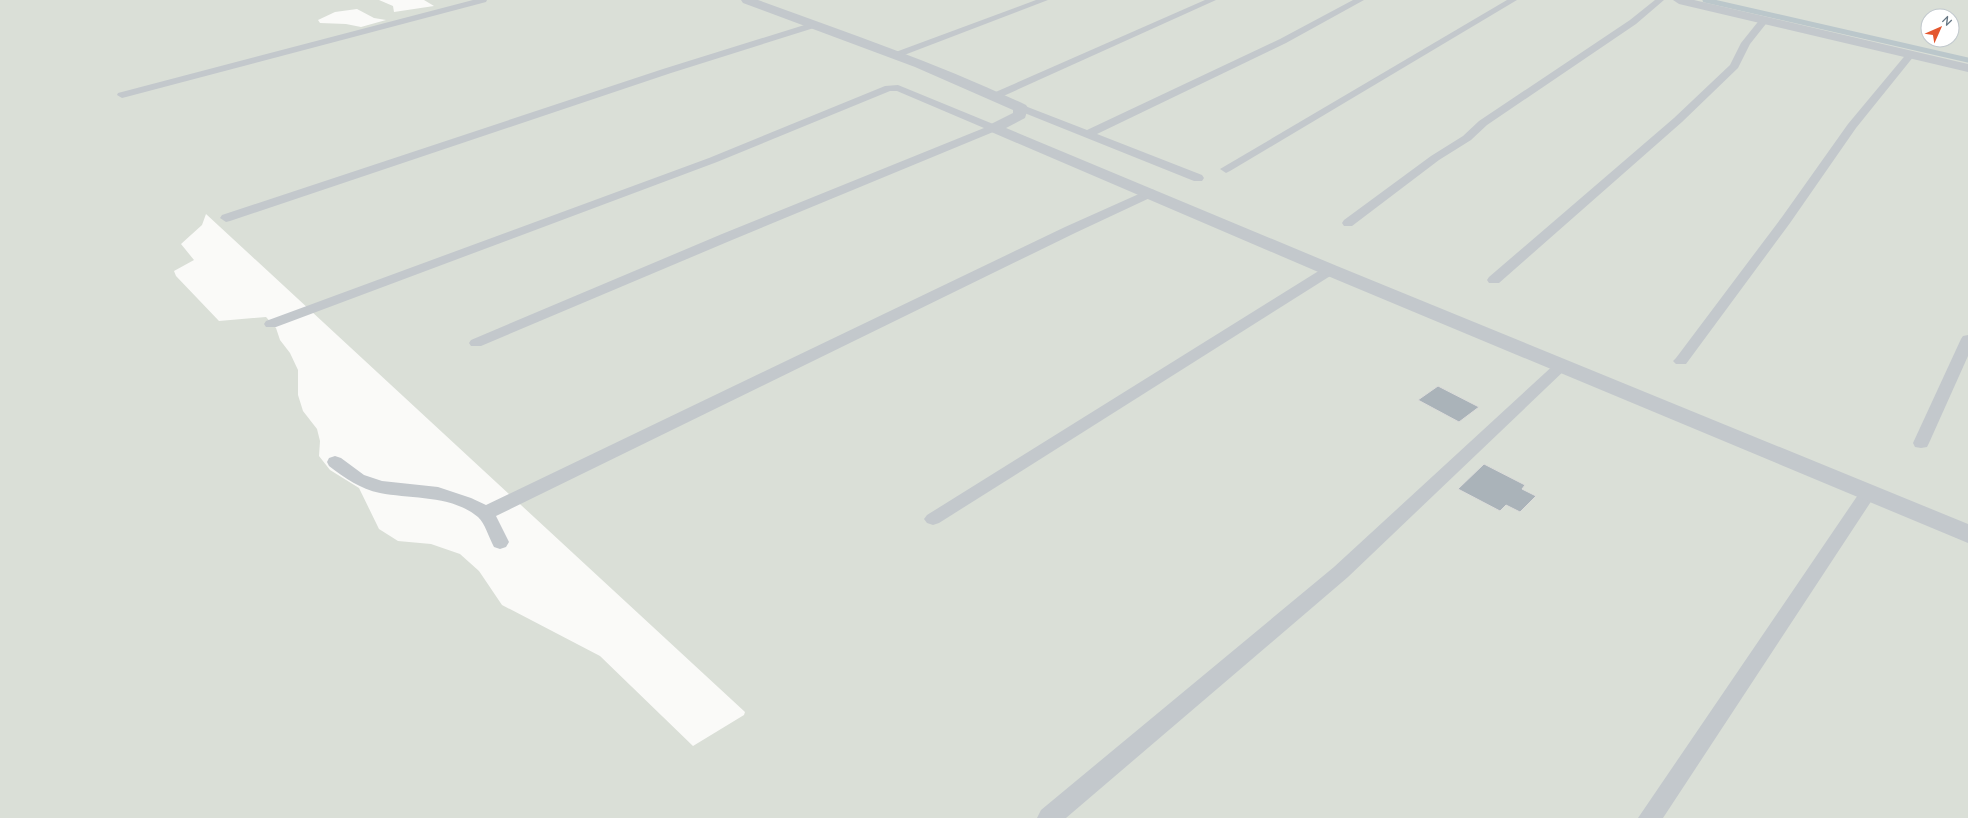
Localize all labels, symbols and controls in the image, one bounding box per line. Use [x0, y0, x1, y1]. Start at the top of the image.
north arrow [1920, 8, 1960, 48]
text: N [1940, 13, 1955, 28]

